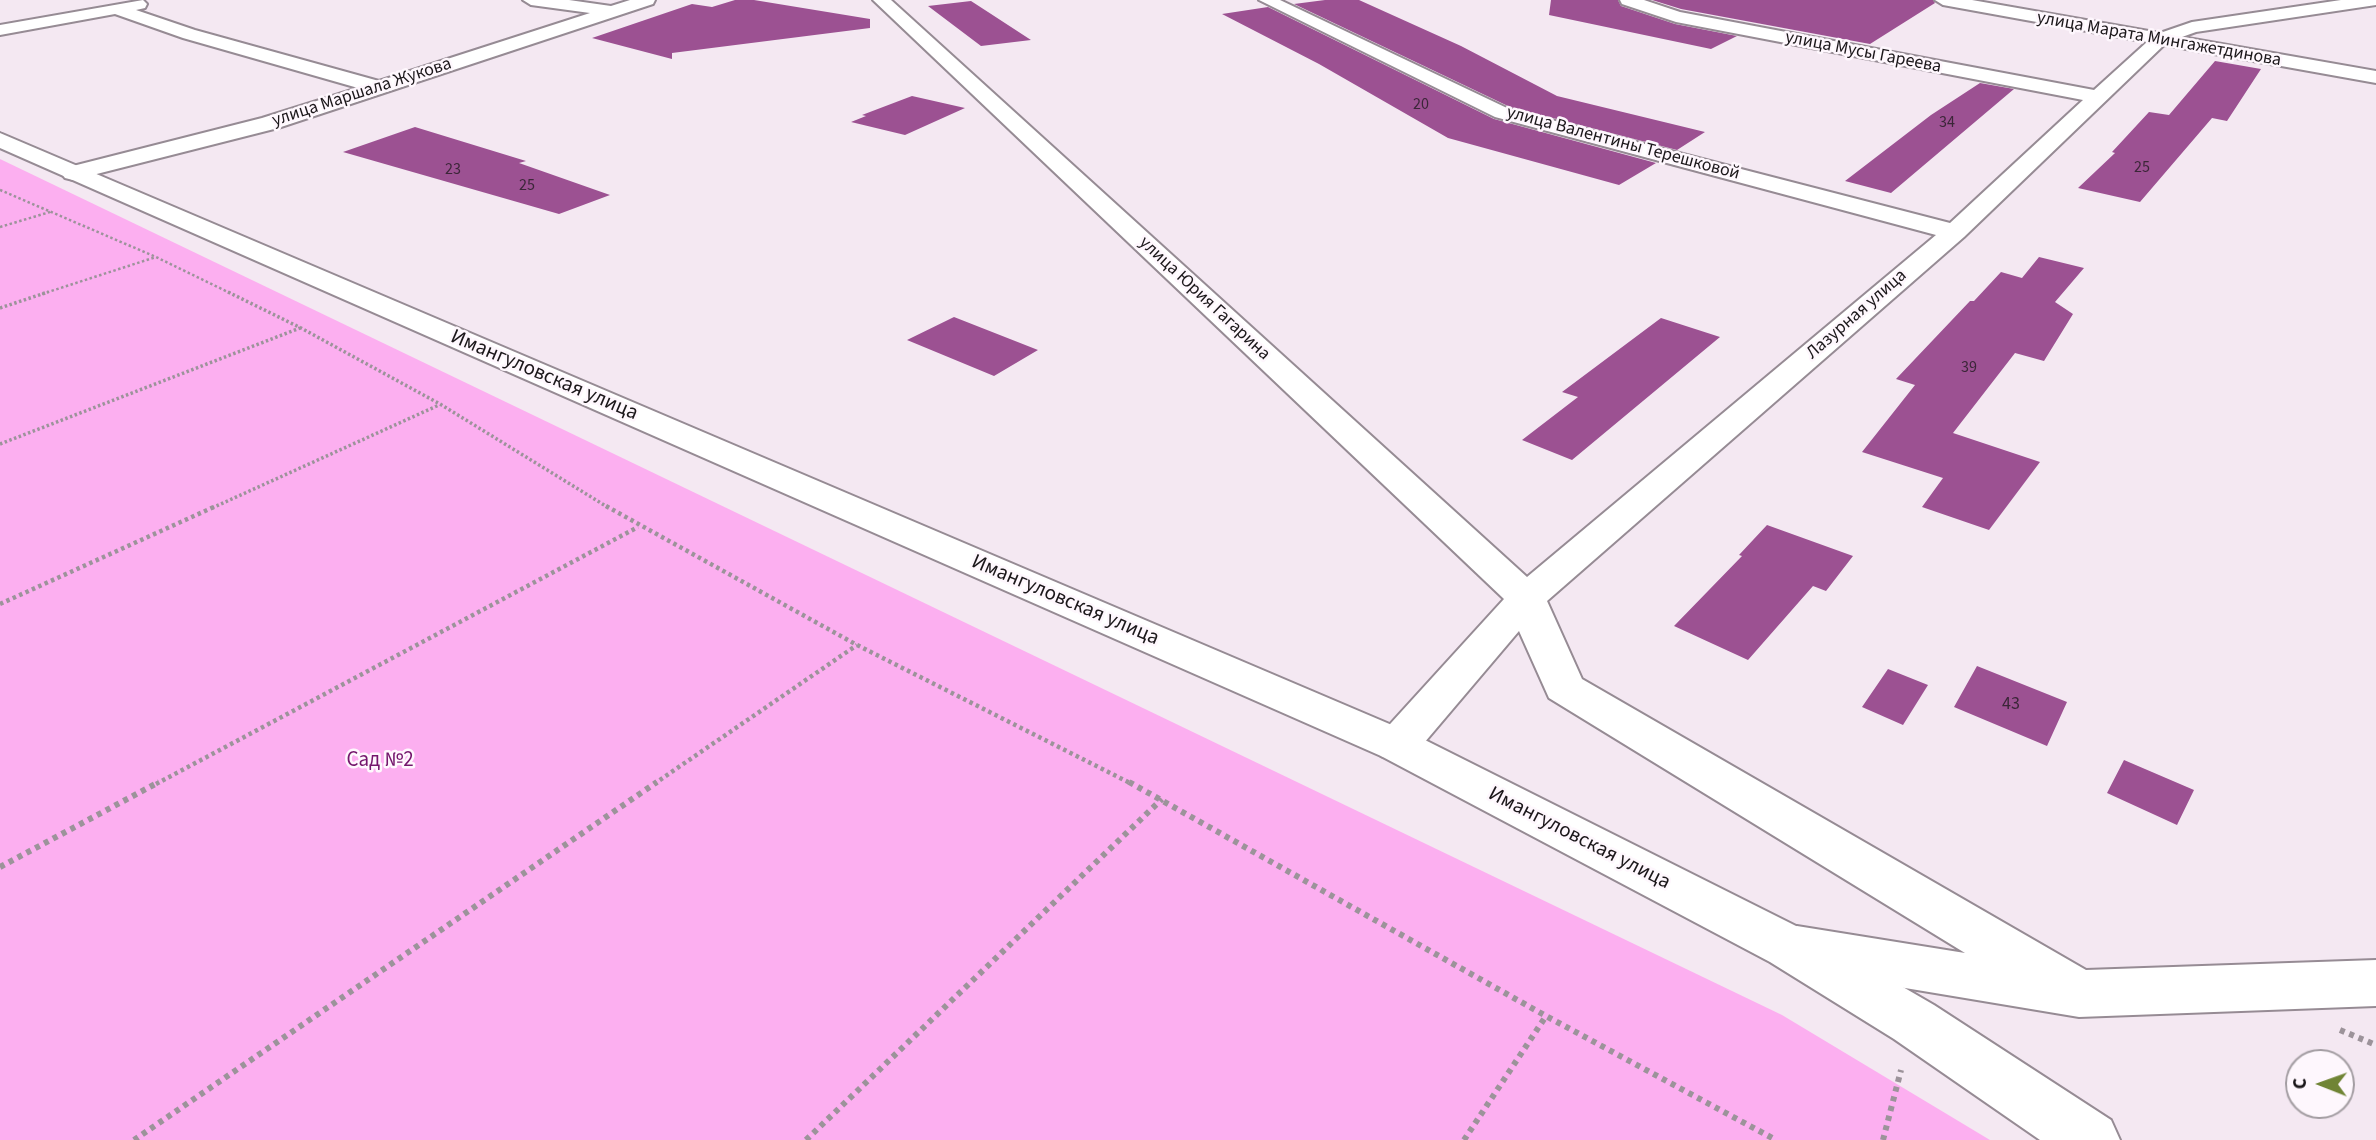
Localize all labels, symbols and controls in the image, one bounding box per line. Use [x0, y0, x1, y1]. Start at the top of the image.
street label: улица Марата Мингажетдинова [2035, 8, 2283, 72]
street label: улица Мусы Гареева [1783, 27, 1943, 79]
street label: улица Маршала Жукова [270, 54, 454, 132]
house number: 20 [1413, 95, 1429, 115]
street label: улица Валентины Терешковой [1504, 102, 1742, 186]
house number: 34 [1939, 113, 1955, 133]
house number: 25 [2134, 158, 2150, 178]
house number: 23 [445, 160, 461, 180]
house number: 25 [519, 176, 535, 196]
street label: улица Юрия Гагарина [1134, 233, 1274, 365]
street label: Лазурная улица [1802, 265, 1912, 365]
street label: Имангуловская улица [446, 325, 642, 427]
house number: 39 [1961, 358, 1977, 378]
street label: Имангуловская улица [967, 550, 1163, 652]
house number: 43 [2002, 694, 2020, 716]
park label: Сад №2 [346, 748, 414, 774]
street label: Имангуловская улица [1484, 782, 1674, 896]
north arrow [2285, 1049, 2355, 1119]
text: С [2287, 1078, 2314, 1089]

